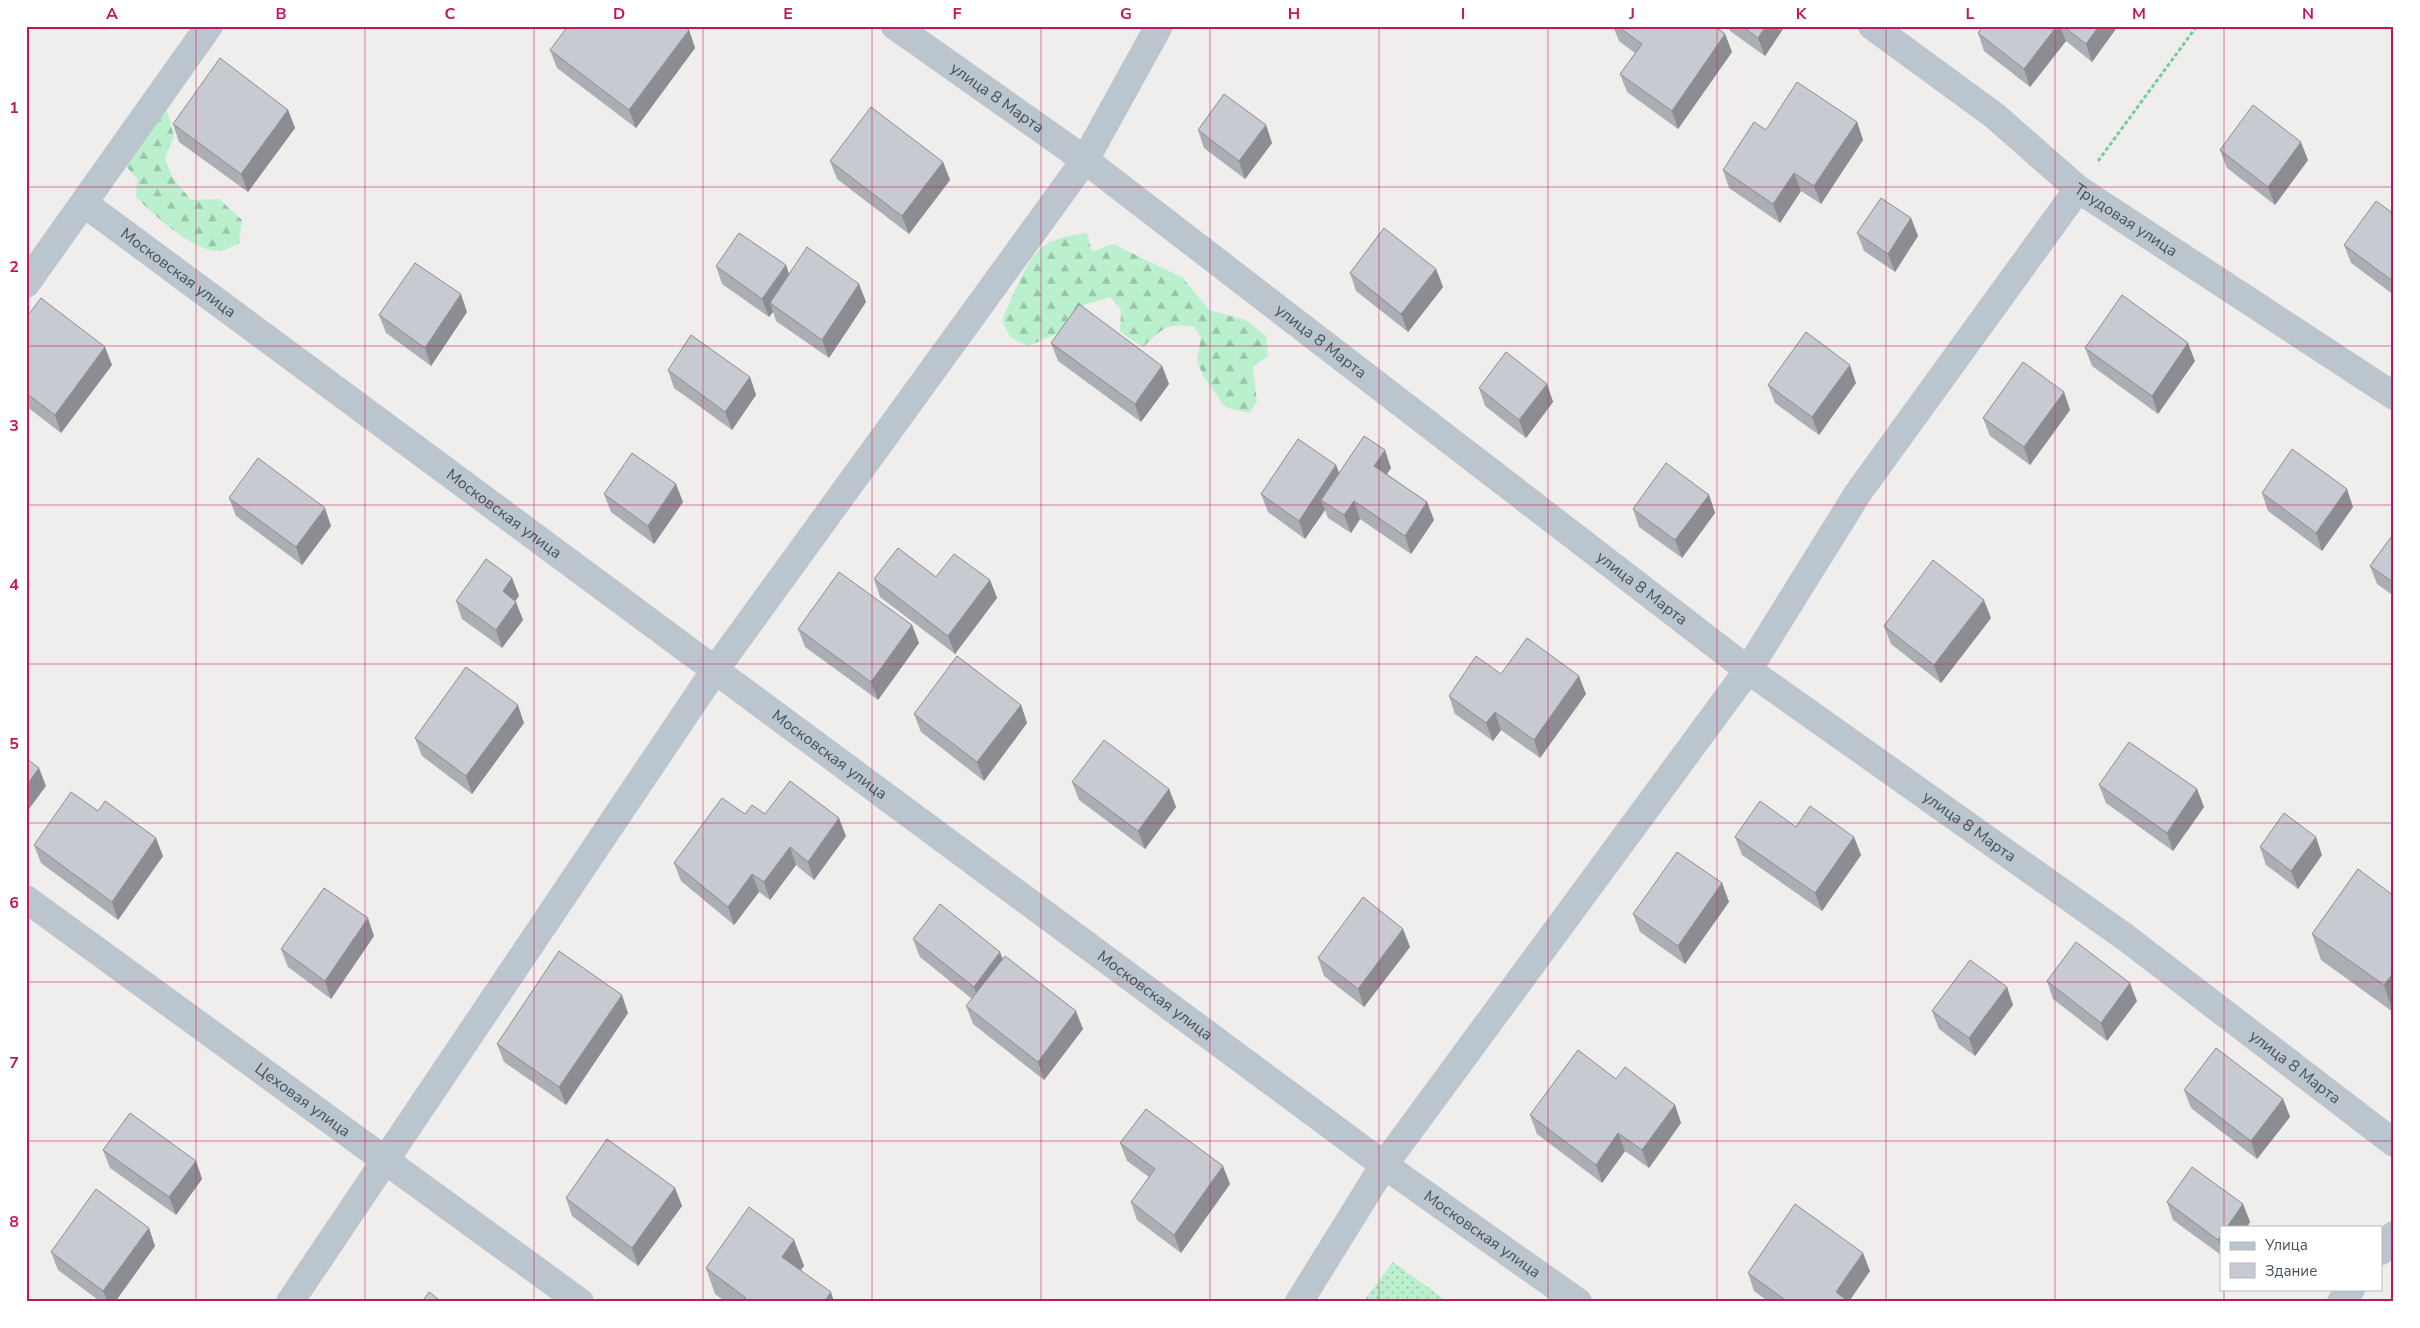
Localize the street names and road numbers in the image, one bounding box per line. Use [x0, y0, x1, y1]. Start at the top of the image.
street label: улица 8 Марта [946, 57, 1048, 139]
street label: Трудовая улица [2070, 178, 2182, 262]
street label: Московская улица [116, 223, 241, 323]
street label: улица 8 Марта [1270, 299, 1371, 384]
street label: Московская улица [442, 464, 566, 564]
street label: улица 8 Марта [1591, 546, 1692, 631]
street label: Московская улица [767, 705, 892, 805]
street label: улица 8 Марта [1918, 786, 2020, 867]
street label: Московская улица [1093, 946, 1217, 1046]
street label: улица 8 Марта [2245, 1025, 2345, 1109]
street label: Цеховая улица [250, 1058, 355, 1142]
street label: Московская улица [1419, 1185, 1545, 1283]

